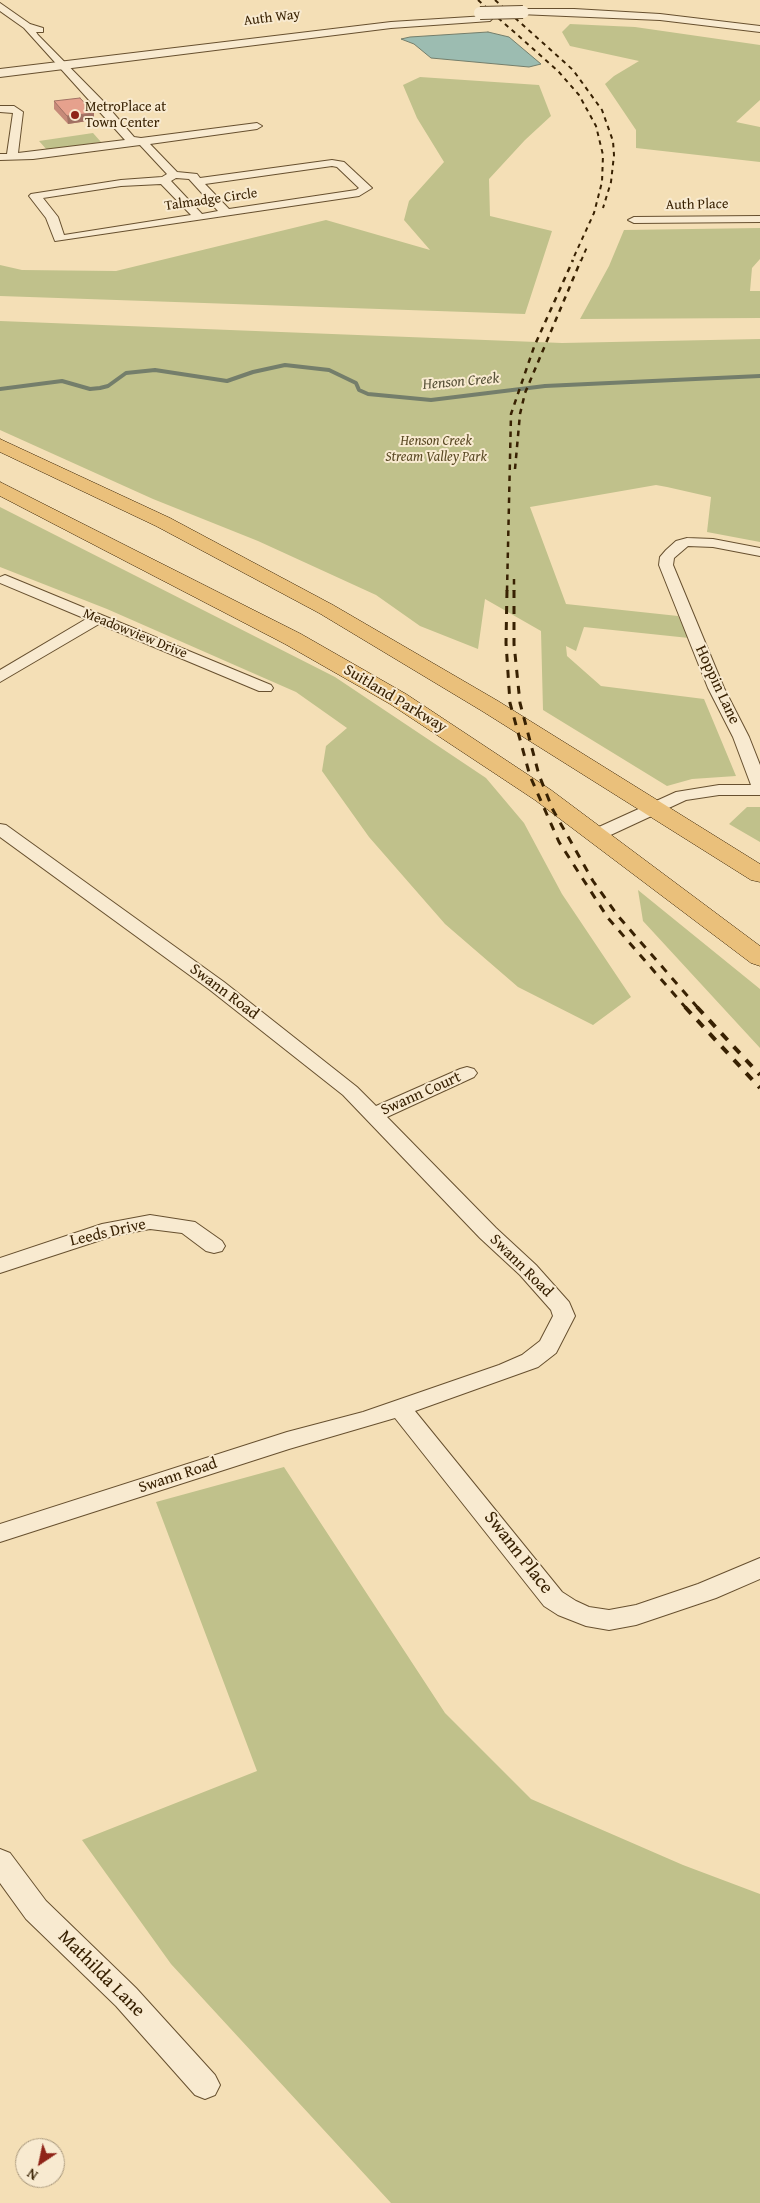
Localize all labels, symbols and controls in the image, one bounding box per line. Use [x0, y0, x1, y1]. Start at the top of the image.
street label: Auth Way [243, 6, 301, 30]
place label: MetroPlace at Town Center [85, 99, 166, 132]
marker: MetroPlace at Town Center [69, 109, 81, 121]
street label: Talmadge Circle [163, 185, 259, 215]
street label: Auth Place [665, 196, 729, 214]
water label: Henson Creek [422, 370, 500, 394]
park label: Henson Creek Stream Valley Park [385, 433, 487, 466]
street label: Meadowview Drive [80, 605, 190, 663]
street label: Hoppin Lane [690, 642, 744, 728]
street label: Suitland Parkway [340, 661, 450, 737]
street label: Swann Road [186, 960, 262, 1024]
street label: Swann Court [378, 1068, 464, 1120]
street label: Leeds Drive [68, 1215, 148, 1251]
street label: Swann Road [485, 1230, 557, 1302]
street label: Swann Road [136, 1454, 220, 1498]
street label: Swann Place [479, 1507, 557, 1599]
street label: Mathilda Lane [53, 1926, 149, 2022]
north arrow [15, 2138, 65, 2188]
text: N [23, 2164, 42, 2186]

